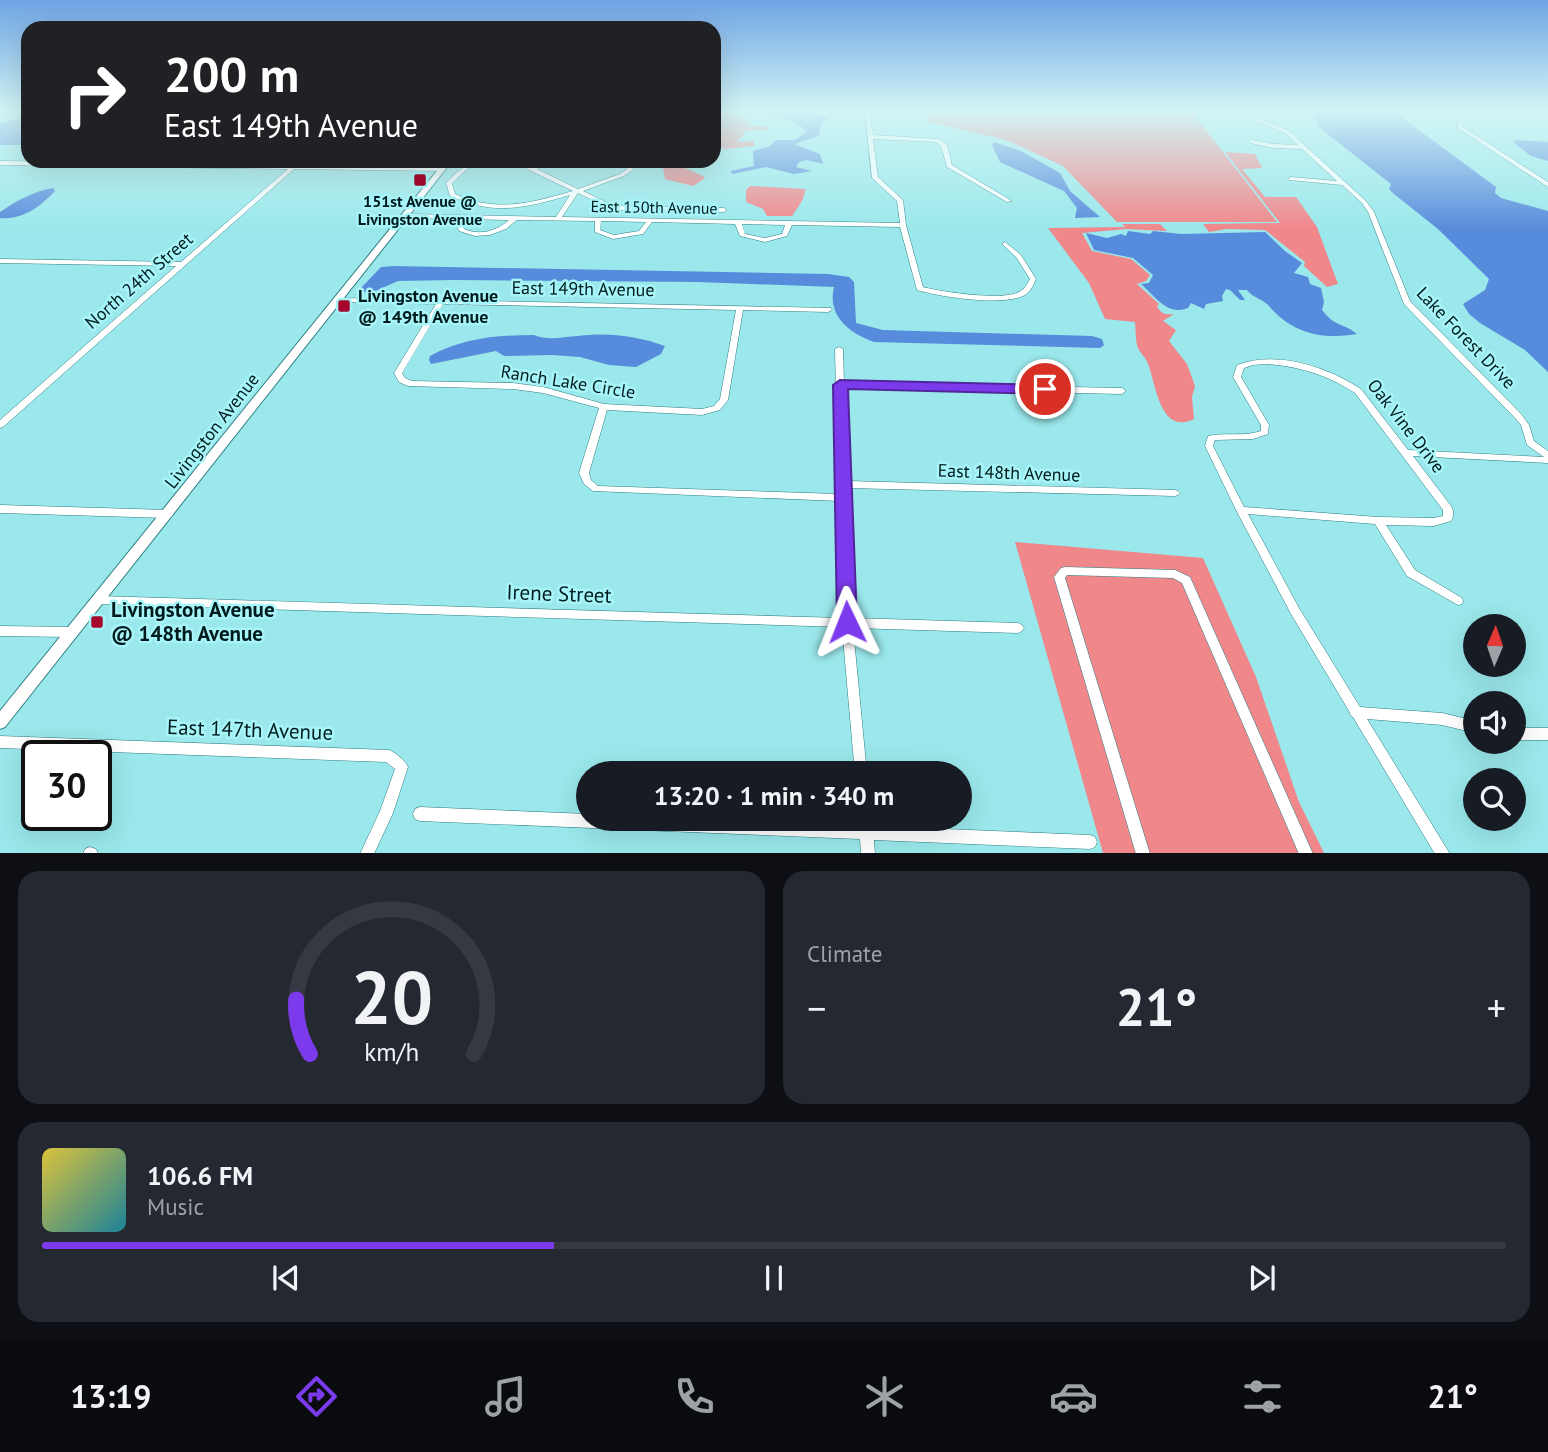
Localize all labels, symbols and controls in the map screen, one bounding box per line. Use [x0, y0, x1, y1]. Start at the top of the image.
text: 200 m [164, 42, 299, 106]
icon: right [49, 49, 140, 140]
text: East 149th Avenue [164, 104, 418, 146]
marker: 151st Avenue @ Livingston Avenue [412, 172, 428, 188]
place label: 151st Avenue @ Livingston Avenue [358, 191, 482, 229]
street label: East 150th Avenue [590, 196, 718, 218]
street label: North 24th Street [80, 227, 197, 334]
street label: East 149th Avenue [511, 276, 655, 301]
street label: Lake Forest Drive [1412, 282, 1521, 394]
place label: Livingston Avenue @ 149th Avenue [358, 284, 498, 328]
marker: Livingston Avenue @ 149th Avenue [336, 298, 352, 314]
pin [1015, 359, 1075, 419]
street label: Ranch Lake Circle [499, 360, 637, 404]
street label: Livingston Avenue [159, 368, 264, 493]
icon: arrive [1026, 370, 1064, 408]
street label: Oak Vine Drive [1363, 374, 1450, 477]
street label: East 148th Avenue [937, 459, 1081, 486]
street label: Irene Street [506, 578, 612, 609]
position arrow [810, 585, 884, 659]
place label: Livingston Avenue @ 148th Avenue [111, 596, 275, 647]
marker: Livingston Avenue @ 148th Avenue [89, 614, 105, 630]
north arrow [1463, 614, 1526, 677]
map controls [1463, 614, 1526, 831]
button: sound [1463, 691, 1526, 754]
street label: East 147th Avenue [166, 713, 334, 746]
speed limit sign: 30 [21, 740, 112, 831]
button: search [1463, 768, 1526, 831]
text: 13:20 · 1 min · 340 m [654, 779, 894, 812]
text: Climate [807, 939, 882, 968]
text: 20 [350, 950, 433, 1044]
text: 21° [1116, 973, 1197, 1040]
text: − [807, 983, 826, 1032]
text: + [1487, 983, 1506, 1032]
text: km/h [364, 1035, 419, 1067]
text: 106.6 FM [147, 1159, 253, 1192]
text: Music [147, 1192, 204, 1221]
icon: previous [267, 1259, 305, 1297]
icon: pause [755, 1259, 793, 1297]
icon: next [1243, 1259, 1281, 1297]
icon: directions [292, 1372, 341, 1421]
icon: music [481, 1372, 530, 1421]
icon: phone [670, 1372, 719, 1421]
icon: climate [860, 1372, 909, 1421]
icon: car [1049, 1372, 1098, 1421]
icon: filters [1238, 1372, 1287, 1421]
text: 13:19 [70, 1375, 151, 1417]
text: 21° [1428, 1375, 1478, 1417]

